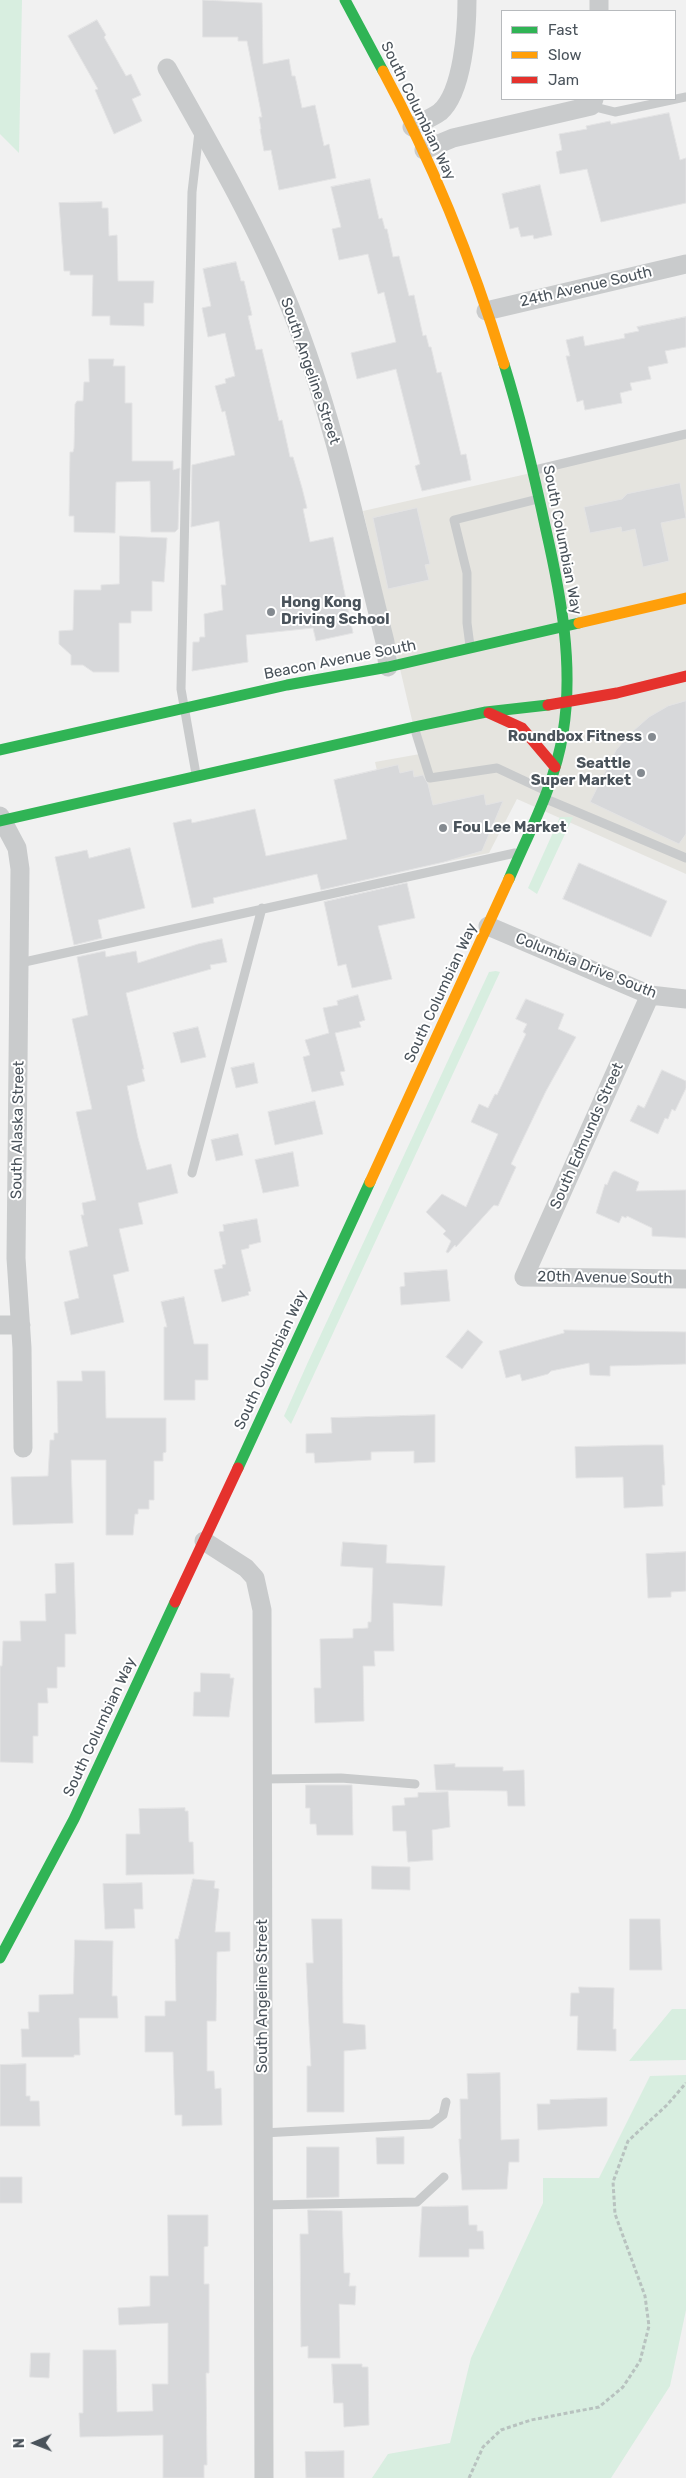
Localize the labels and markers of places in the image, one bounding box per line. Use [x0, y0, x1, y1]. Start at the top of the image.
place label: Hong Kong Driving School [281, 594, 390, 629]
marker: Hong Kong Driving School [265, 606, 277, 618]
place label: Roundbox Fitness [508, 728, 642, 746]
marker: Roundbox Fitness [646, 731, 658, 743]
place label: Seattle Super Market [531, 755, 631, 790]
marker: Seattle Super Market [635, 767, 647, 779]
place label: Fou Lee Market [453, 819, 566, 837]
marker: Fou Lee Market [437, 822, 449, 834]

